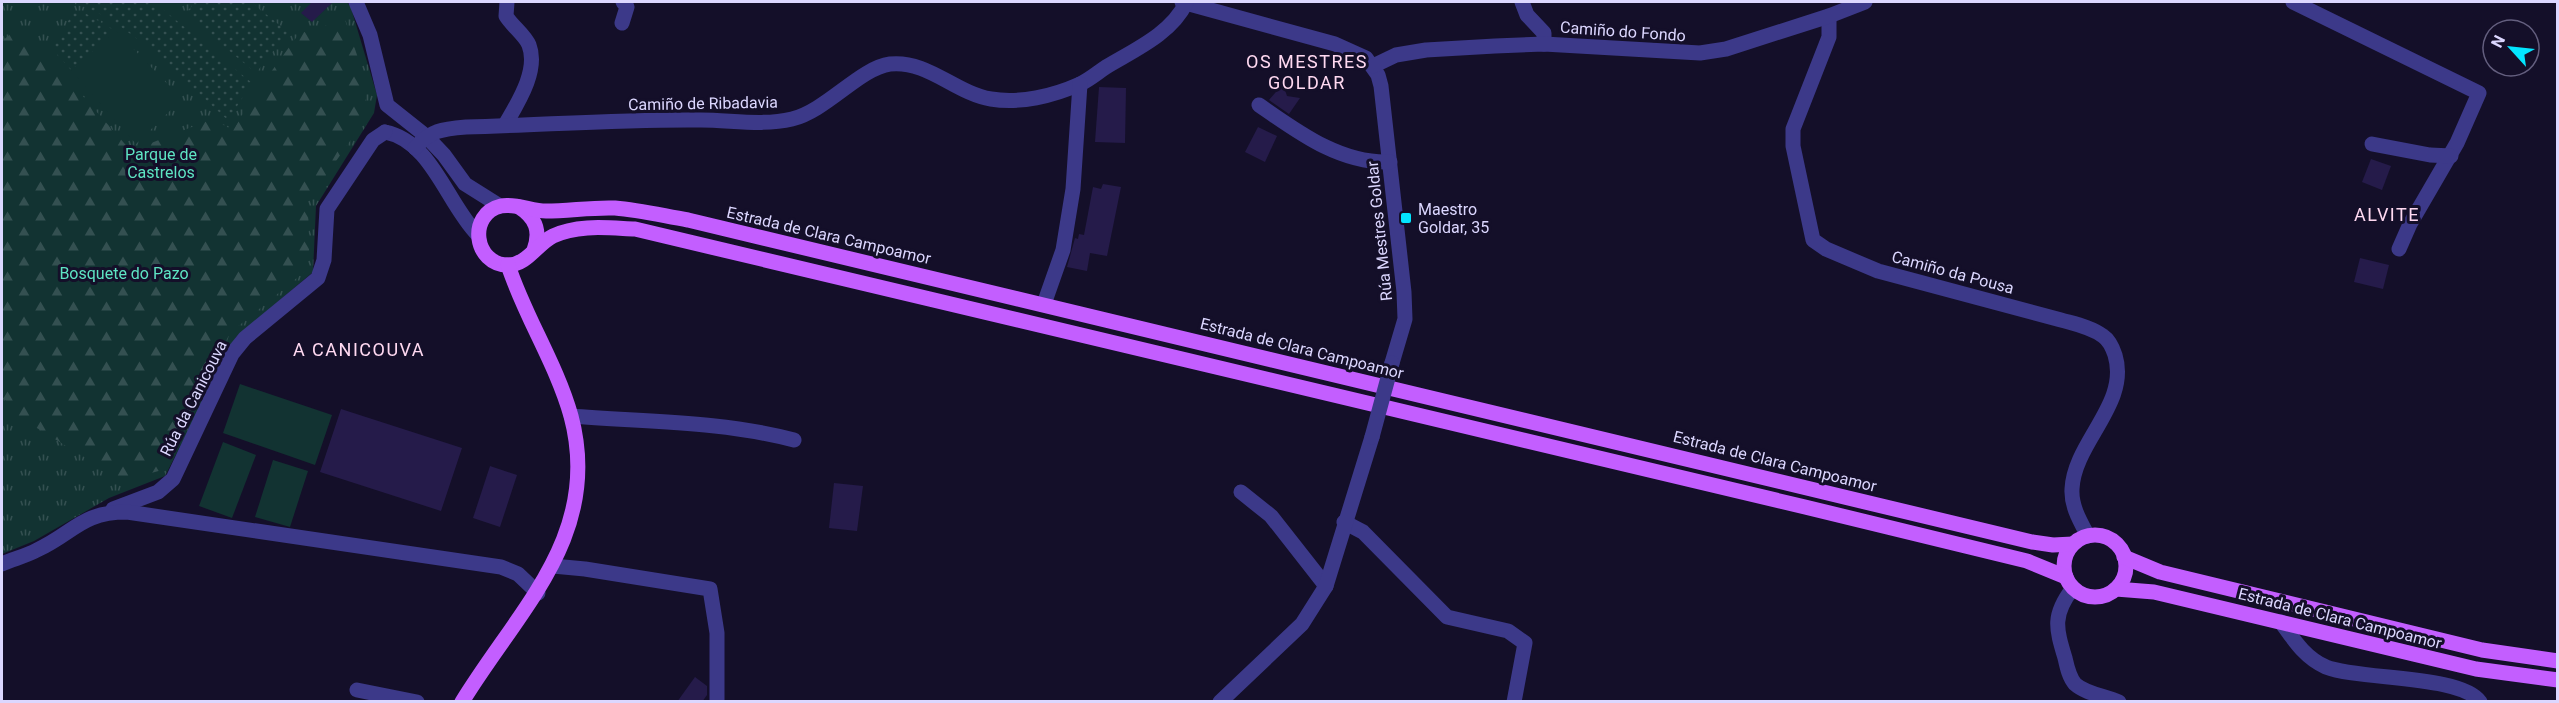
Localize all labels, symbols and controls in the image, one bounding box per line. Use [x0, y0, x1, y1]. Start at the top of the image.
street label: Camiño do Fondo [1560, 18, 1686, 45]
north arrow [2481, 18, 2541, 78]
text: N [2487, 32, 2509, 51]
district label: OS MESTRES GOLDAR [1246, 51, 1368, 93]
street label: Camiño de Ribadavia [628, 93, 778, 114]
park label: Parque de Castrelos [125, 145, 197, 182]
street label: Rúa Mestres Goldar [1363, 160, 1396, 302]
place label: Maestro Goldar, 35 [1418, 200, 1489, 237]
street label: Estrada de Clara Campoamor [725, 203, 933, 268]
district label: ALVITE [2354, 204, 2420, 225]
marker: Maestro Goldar, 35 [1399, 211, 1413, 225]
street label: Camiño da Pousa [1890, 247, 2016, 298]
park label: Bosquete do Pazo [59, 264, 189, 283]
street label: Estrada de Clara Campoamor [1198, 314, 1406, 383]
street label: Rúa da Canicouva [156, 337, 231, 459]
district label: A CANICOUVA [293, 339, 425, 360]
street label: Estrada de Clara Campoamor [1671, 427, 1879, 496]
street label: Estrada de Clara Campoamor [2236, 584, 2444, 653]

